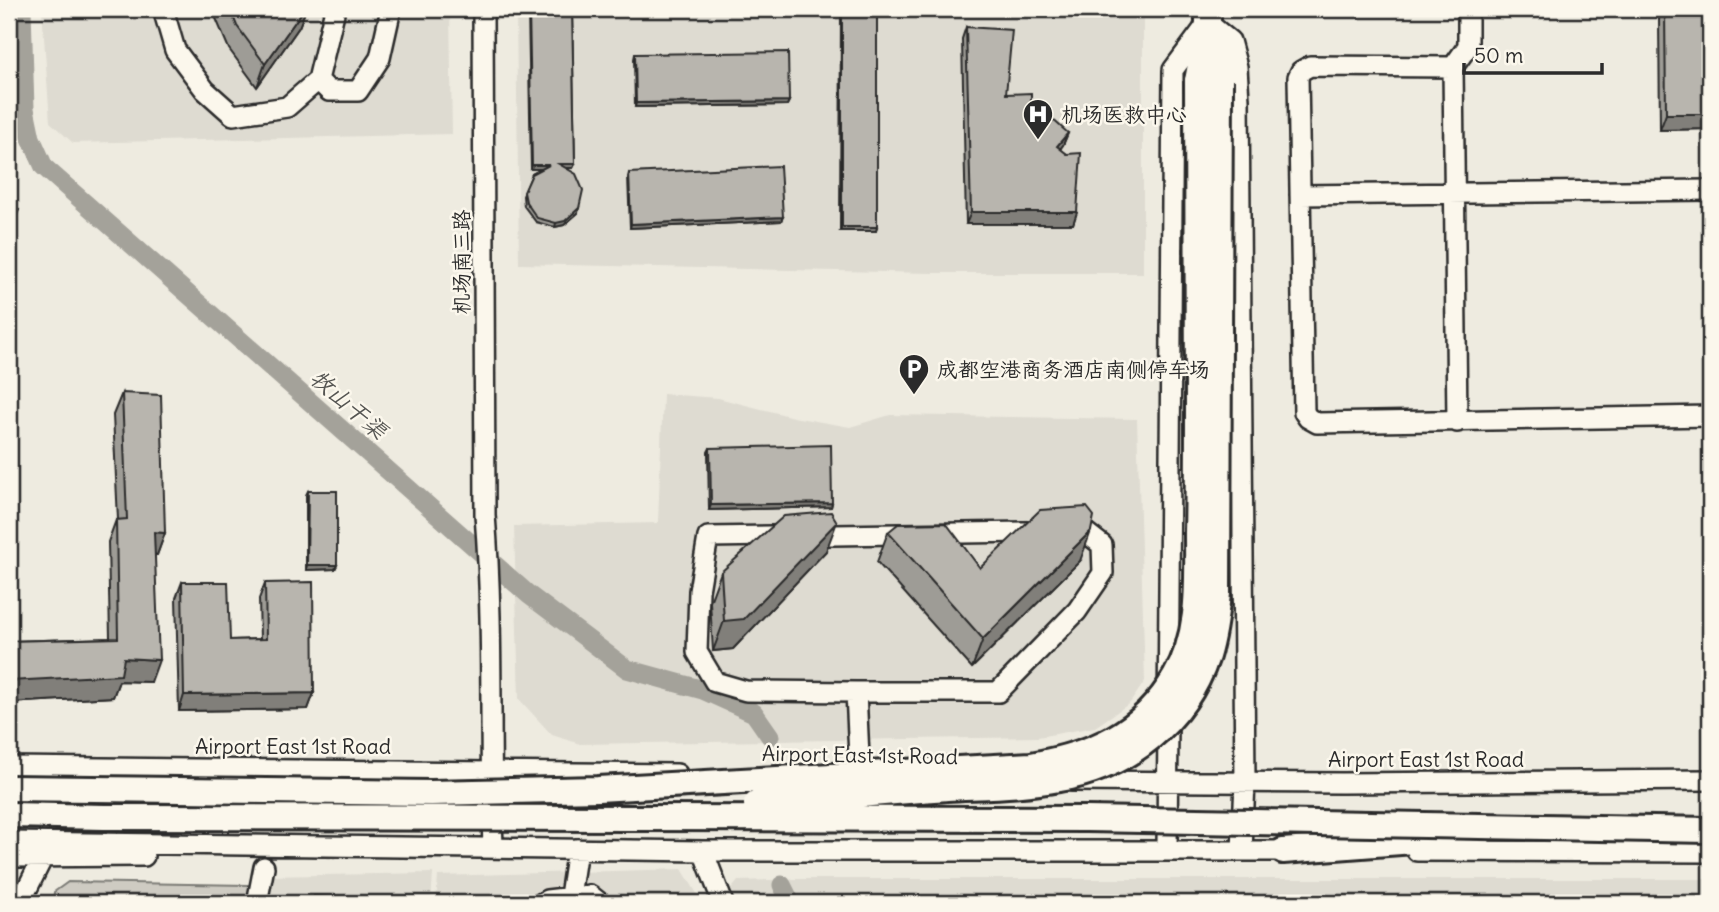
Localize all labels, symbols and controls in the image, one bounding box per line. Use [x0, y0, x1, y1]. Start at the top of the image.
scale bar [1464, 32, 1602, 76]
text: 50 m [1474, 42, 1523, 69]
hospital icon: 机场医救中心 [1021, 97, 1055, 141]
place label: 机场医救中心 [1061, 101, 1187, 128]
street label: 机场南三路 [448, 210, 475, 315]
parking icon: 成都空港商务酒店南侧停车场 [897, 352, 931, 396]
place label: 成都空港商务酒店南侧停车场 [937, 356, 1210, 383]
water label: 牧山干渠 [305, 363, 395, 446]
street label: Airport East 1st Road [195, 733, 391, 760]
street label: Airport East 1st Road [762, 740, 958, 770]
street label: Airport East 1st Road [1328, 746, 1524, 773]

